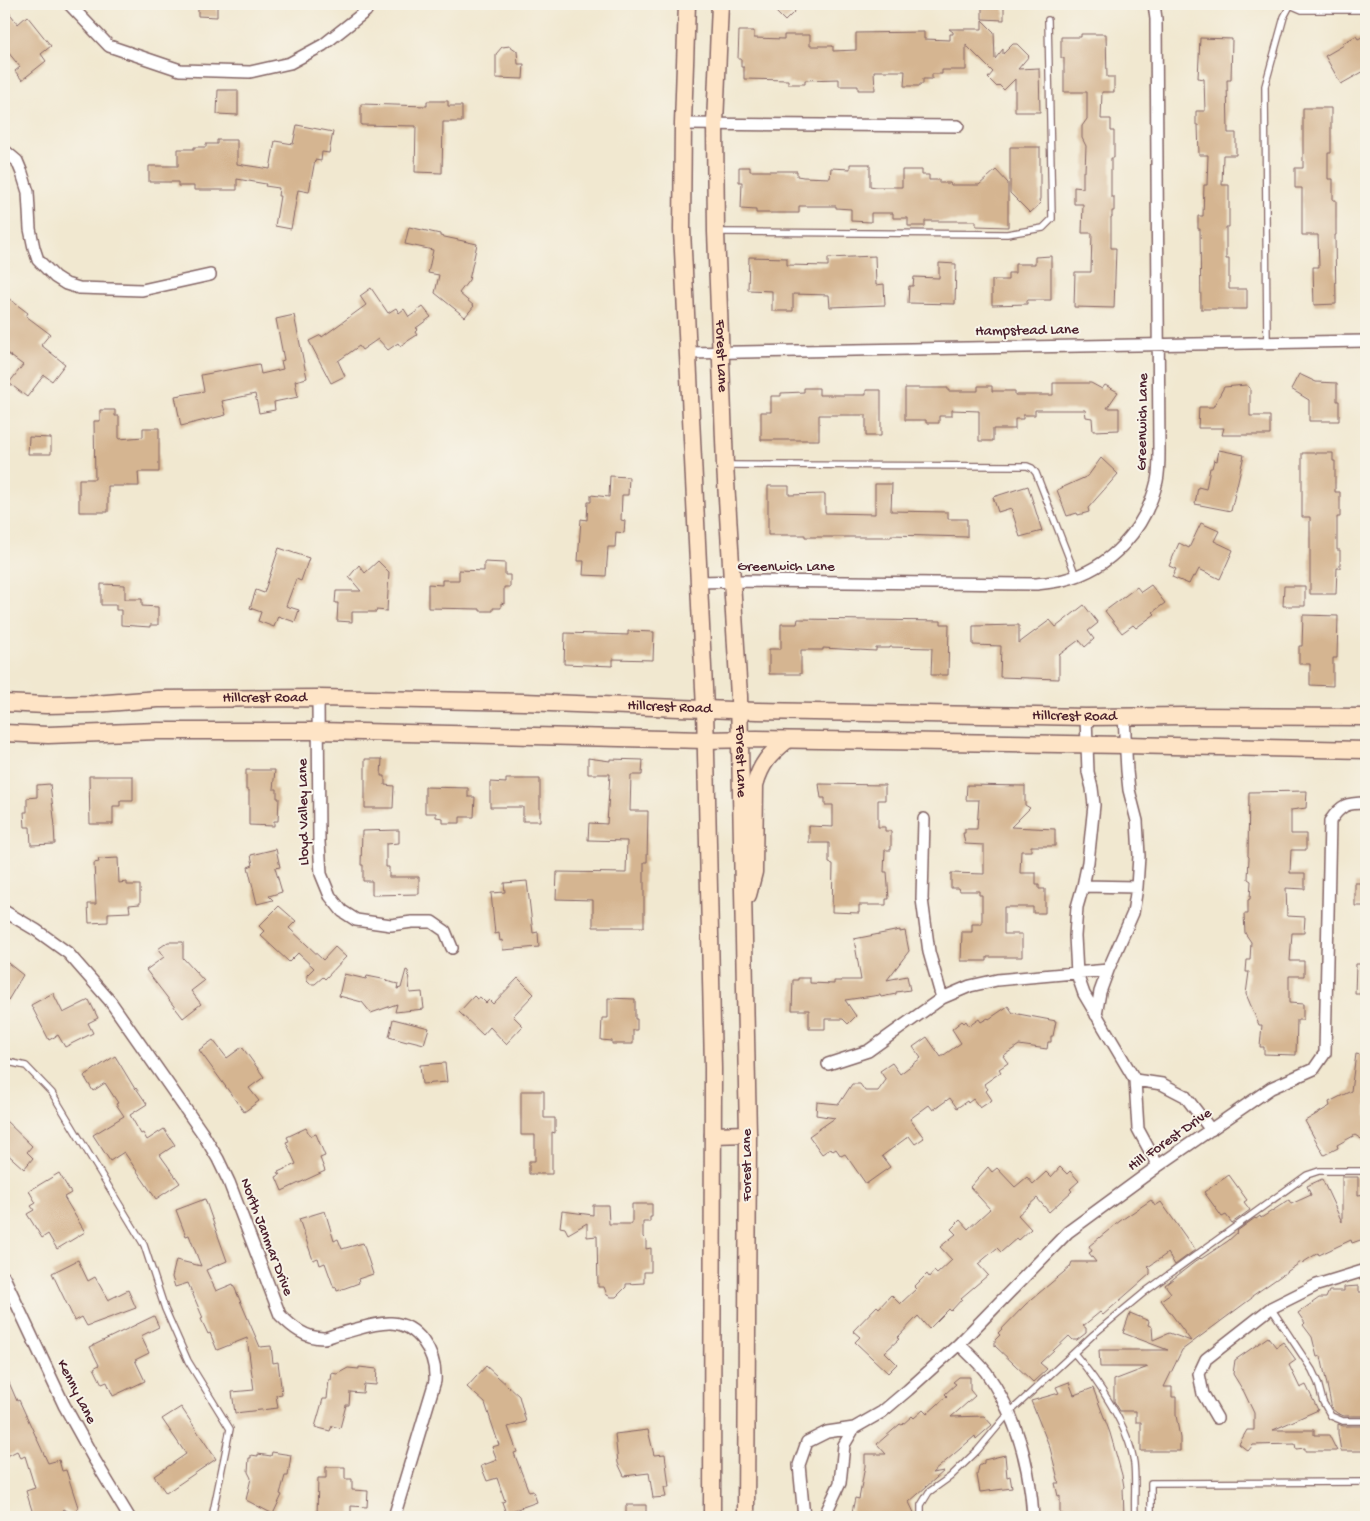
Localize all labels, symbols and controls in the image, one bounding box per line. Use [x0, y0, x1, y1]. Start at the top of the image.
street label: Forest Lane [710, 318, 731, 393]
street label: Hampstead Lane [975, 321, 1079, 341]
street label: Greenwich Lane [1133, 373, 1153, 471]
street label: Greenwich Lane [737, 558, 835, 576]
street label: Hillcrest Road [222, 689, 308, 708]
street label: Hillcrest Road [627, 697, 713, 718]
street label: Hillcrest Road [1032, 707, 1118, 726]
street label: Forest Lane [731, 724, 750, 798]
street label: Lloyd Valley Lane [294, 758, 314, 866]
street label: Hill Forest Drive [1125, 1104, 1216, 1176]
street label: Forest Lane [738, 1129, 756, 1202]
street label: North Janmar Drive [235, 1176, 297, 1299]
street label: Kenny Lane [52, 1357, 100, 1427]

